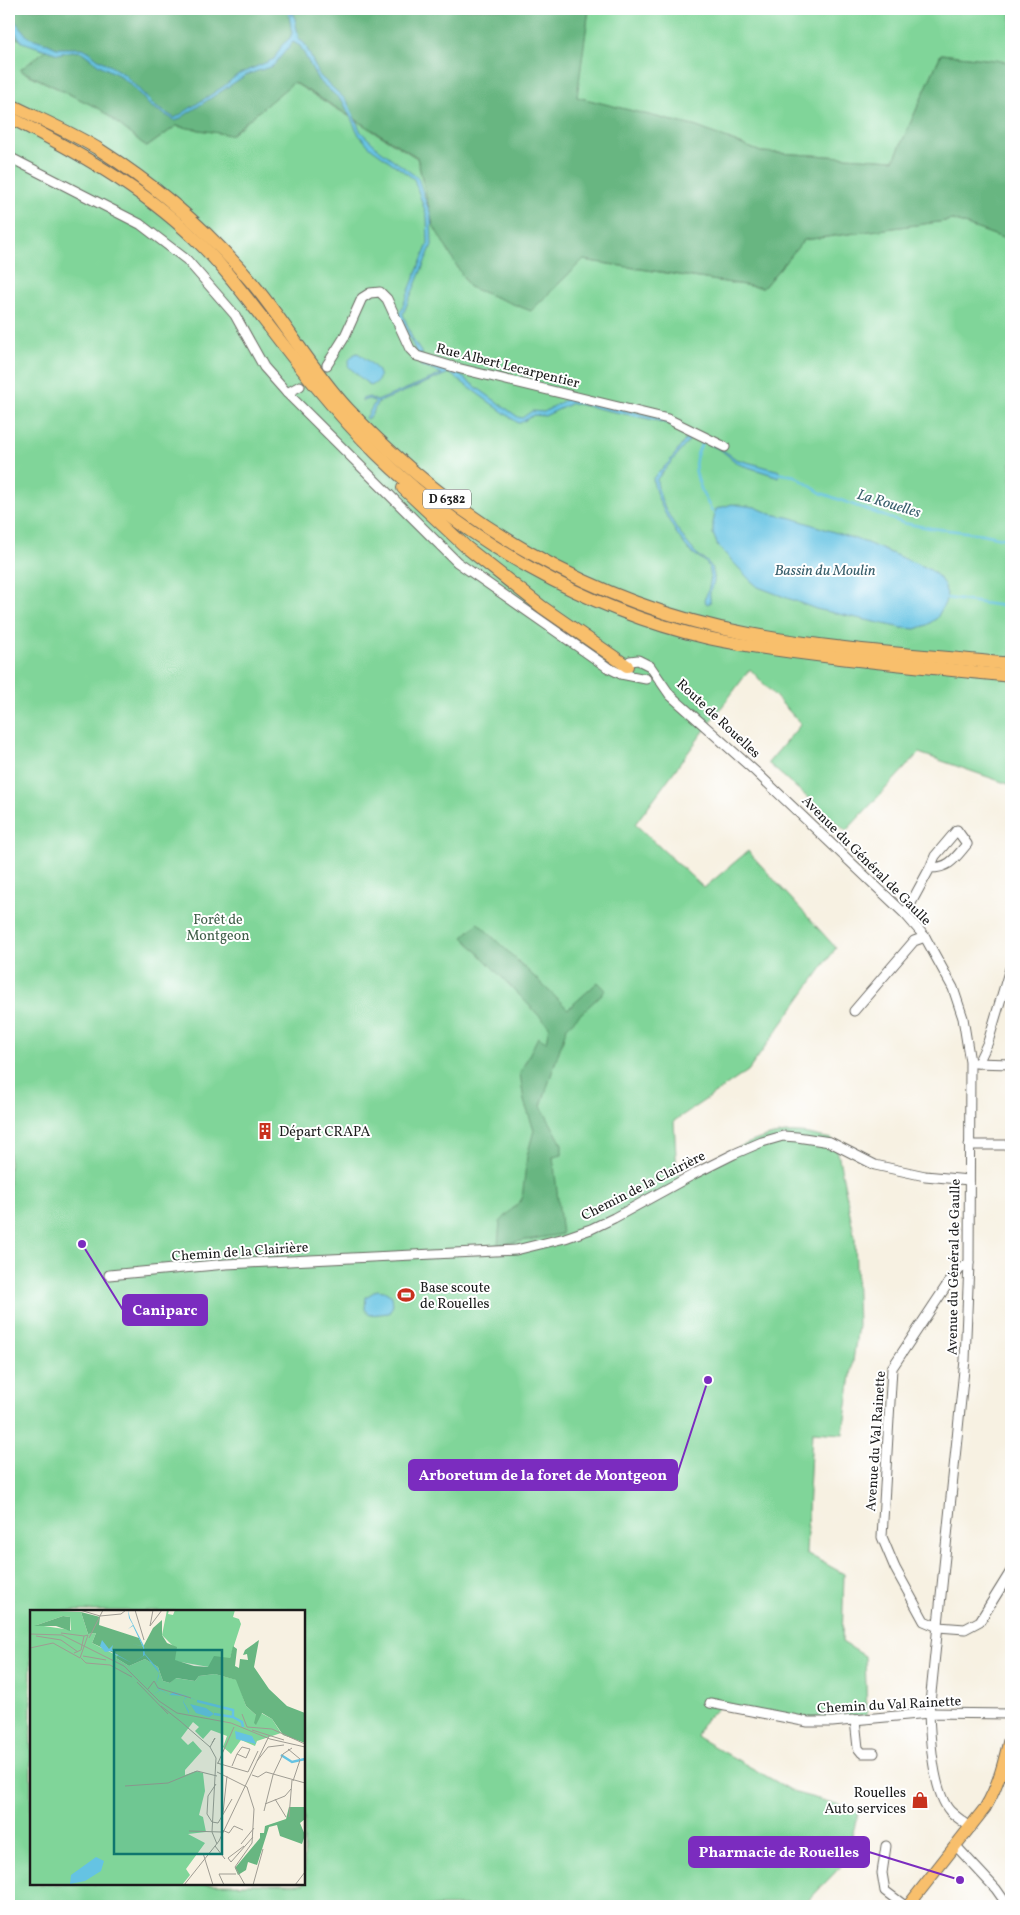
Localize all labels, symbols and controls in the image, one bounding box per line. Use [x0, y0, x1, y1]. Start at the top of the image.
street label: Rue Albert Lecarpentier [434, 339, 581, 393]
water label: La Rouelles [854, 485, 923, 524]
road number: D 6382 [423, 489, 471, 508]
water label: Bassin du Moulin [774, 561, 876, 582]
street label: Route de Rouelles [672, 675, 764, 763]
street label: Avenue du Général de Gaulle [797, 792, 935, 930]
park label: Forêt de Montgeon [186, 911, 250, 946]
building icon: Départ CRAPA [255, 1121, 275, 1141]
place label: Départ CRAPA [279, 1123, 370, 1142]
street label: Chemin de la Clairière [578, 1147, 709, 1226]
street label: Avenue du Général de Gaulle [943, 1178, 966, 1355]
street label: Chemin de la Clairière [171, 1238, 309, 1267]
place label: Base scoute de Rouelles [420, 1279, 490, 1314]
sports icon: Base scoute de Rouelles [396, 1285, 416, 1305]
callout: Caniparc [123, 1295, 207, 1325]
text: Caniparc [133, 1301, 197, 1322]
street label: Avenue du Val Rainette [862, 1370, 891, 1512]
callout: Arboretum de la foret de Montgeon [409, 1460, 677, 1490]
text: Arboretum de la foret de Montgeon [419, 1466, 667, 1487]
inset map [30, 1610, 305, 1885]
street label: Chemin du Val Rainette [817, 1692, 962, 1719]
place label: Rouelles Auto services [825, 1784, 906, 1819]
shop icon: Rouelles Auto services [910, 1790, 930, 1810]
callout: Pharmacie de Rouelles [689, 1837, 869, 1867]
text: Pharmacie de Rouelles [699, 1843, 859, 1864]

